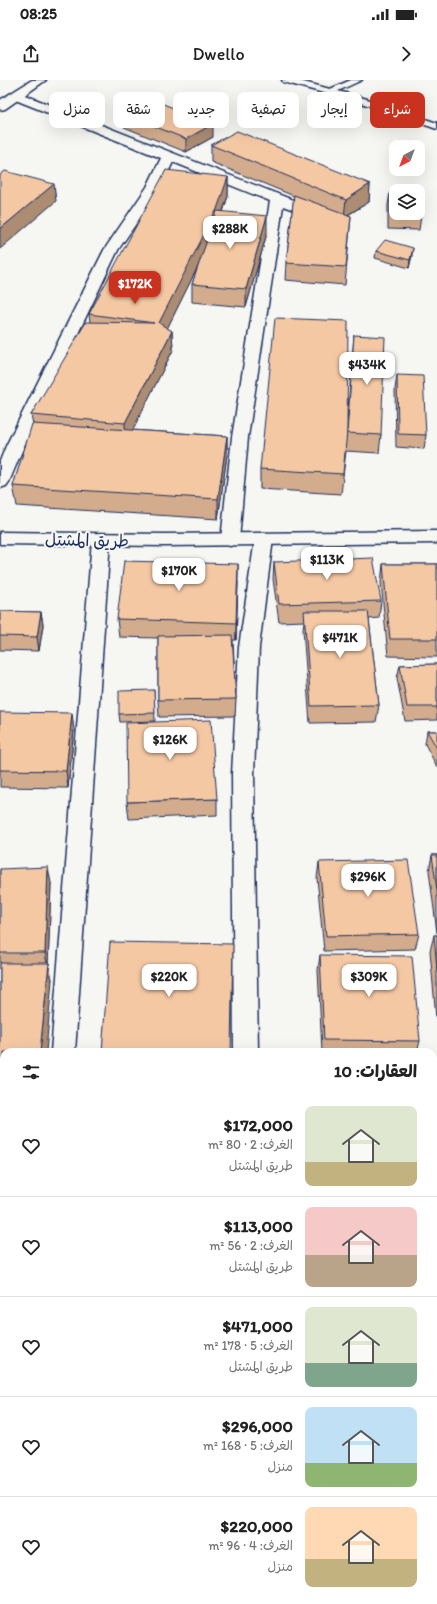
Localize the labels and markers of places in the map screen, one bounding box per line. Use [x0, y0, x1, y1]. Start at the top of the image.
pin: $288K [202, 216, 258, 250]
pin: $172K [107, 271, 163, 305]
pin: $434K [339, 352, 395, 386]
pin: $113K [299, 547, 355, 581]
pin: $170K [151, 558, 207, 592]
pin: $471K [312, 625, 368, 659]
pin: $126K [142, 727, 198, 761]
pin: $296K [340, 864, 396, 898]
pin: $220K [141, 964, 197, 998]
pin: $309K [341, 964, 397, 998]

